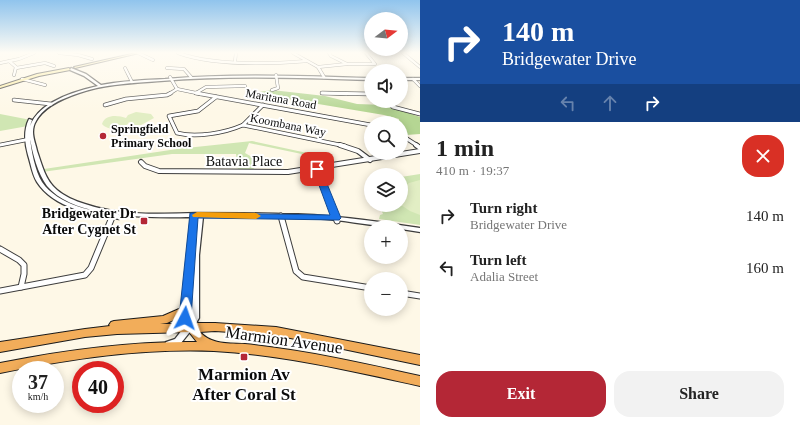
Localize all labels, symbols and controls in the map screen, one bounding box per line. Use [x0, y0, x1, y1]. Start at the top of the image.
north arrow [364, 12, 408, 56]
map controls [364, 12, 408, 316]
icon: right [436, 16, 488, 68]
text: 140 m [502, 16, 574, 47]
text: Bridgewater Drive [502, 49, 636, 69]
button: sound [364, 64, 408, 108]
street label: Maritana Road [245, 86, 317, 112]
icon: left [557, 92, 579, 114]
icon: ahead [599, 92, 621, 114]
icon: right [641, 92, 663, 114]
street label: Koombana Way [249, 111, 327, 139]
button: search [364, 116, 408, 160]
place label: Springfield Primary School [111, 122, 192, 150]
marker: Springfield Primary School [98, 131, 108, 141]
text: 1 min [436, 135, 494, 161]
button: close [742, 135, 784, 177]
pin [300, 152, 334, 186]
street label: Batavia Place [206, 154, 282, 169]
icon: arrive [306, 158, 328, 180]
text: 410 m · 19:37 [436, 163, 509, 178]
button: layers [364, 168, 408, 212]
text: Turn right [470, 200, 537, 216]
icon: right [436, 205, 458, 227]
place label: Bridgewater Dr After Cygnet St [42, 206, 136, 237]
text: 140 m [746, 208, 784, 224]
marker: Bridgewater Dr After Cygnet St [139, 216, 149, 226]
text: Bridgewater Drive [470, 217, 567, 232]
button: + [364, 220, 408, 264]
text: Turn left [470, 252, 527, 268]
icon: left [436, 257, 458, 279]
text: 160 m [746, 260, 784, 276]
text: Adalia Street [470, 269, 538, 284]
button: − [364, 272, 408, 316]
position arrow [164, 297, 206, 339]
street label: Marmion Avenue [224, 322, 344, 358]
marker: Marmion Av After Coral St [239, 352, 249, 362]
speed limit sign: 40 [72, 361, 124, 413]
place label: Marmion Av After Coral St [192, 365, 296, 404]
text: 37 [28, 371, 48, 393]
button: Exit [436, 371, 606, 417]
button: Share [614, 371, 784, 417]
text: km/h [28, 391, 48, 402]

